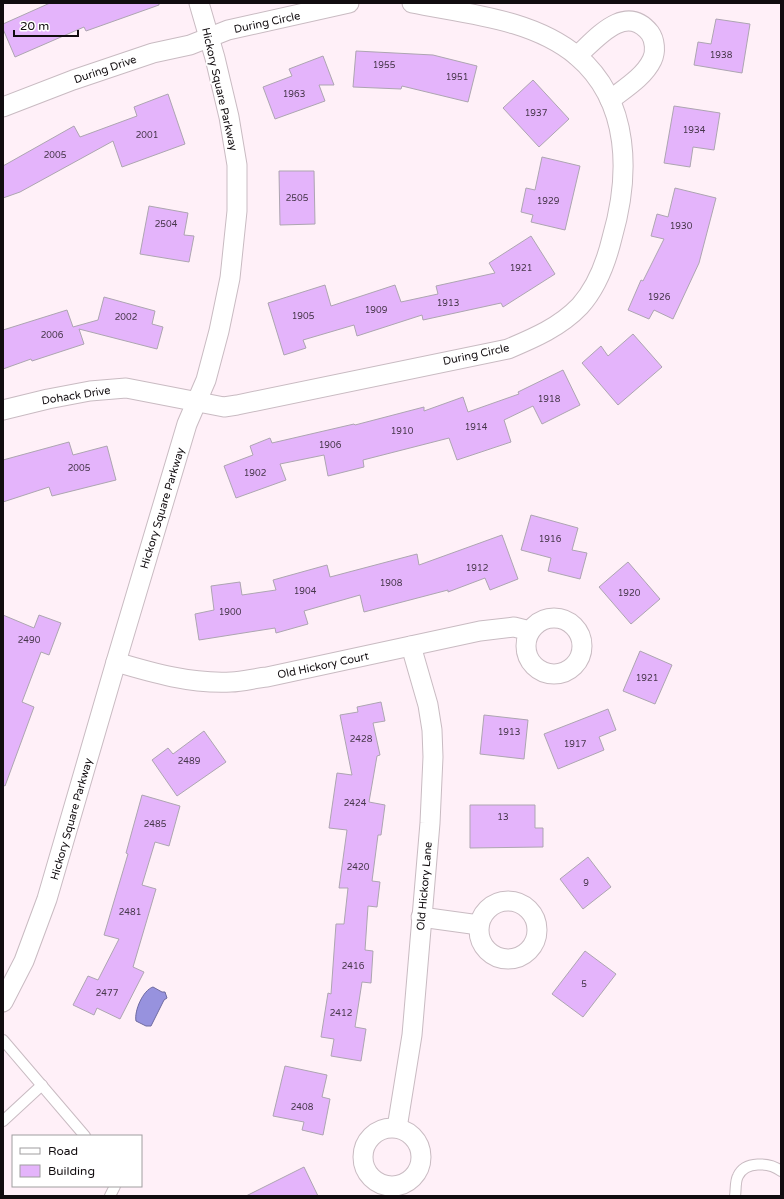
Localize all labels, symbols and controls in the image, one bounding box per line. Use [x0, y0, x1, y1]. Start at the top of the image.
street label: During Circle [233, 9, 302, 36]
scale bar [14, 12, 78, 38]
text: 20 m [20, 19, 49, 33]
street label: Hickory Square Parkway [199, 26, 240, 152]
house number: 1938 [710, 50, 733, 61]
street label: During Drive [72, 53, 138, 86]
house number: 1955 [373, 60, 396, 71]
house number: 1951 [446, 72, 468, 83]
house number: 1963 [283, 89, 305, 100]
house number: 1937 [525, 108, 548, 119]
house number: 1934 [683, 125, 706, 136]
house number: 2001 [136, 130, 158, 141]
house number: 2005 [44, 150, 67, 161]
house number: 2505 [286, 193, 309, 204]
house number: 1929 [537, 196, 560, 207]
house number: 2504 [155, 219, 178, 230]
house number: 1930 [670, 221, 693, 232]
house number: 1921 [510, 263, 532, 274]
house number: 1926 [648, 292, 671, 303]
house number: 1913 [437, 298, 459, 309]
house number: 1909 [365, 305, 388, 316]
house number: 1905 [292, 311, 315, 322]
house number: 2002 [115, 312, 137, 323]
house number: 2006 [41, 330, 64, 341]
street label: During Circle [442, 341, 511, 368]
street label: Dohack Drive [41, 384, 111, 407]
house number: 1918 [538, 394, 561, 405]
house number: 1914 [465, 422, 488, 433]
house number: 1910 [391, 426, 414, 437]
house number: 1906 [319, 440, 342, 451]
street label: Hickory Square Parkway [138, 446, 187, 570]
house number: 2005 [68, 463, 91, 474]
house number: 1902 [244, 468, 266, 479]
house number: 1916 [539, 534, 562, 545]
house number: 1912 [466, 563, 488, 574]
house number: 1908 [380, 578, 403, 589]
house number: 1904 [294, 586, 317, 597]
house number: 1920 [618, 588, 641, 599]
house number: 1900 [219, 607, 242, 618]
house number: 2490 [18, 635, 41, 646]
street label: Old Hickory Court [276, 649, 370, 682]
house number: 1921 [636, 673, 658, 684]
house number: 1913 [498, 727, 520, 738]
house number: 2428 [350, 734, 373, 745]
house number: 1917 [564, 739, 587, 750]
house number: 2489 [178, 756, 201, 767]
street label: Hickory Square Parkway [48, 757, 95, 882]
house number: 2424 [344, 798, 367, 809]
house number: 13 [497, 812, 509, 823]
house number: 2485 [144, 819, 167, 830]
street label: Old Hickory Lane [414, 841, 435, 931]
house number: 2420 [347, 862, 370, 873]
house number: 9 [583, 878, 589, 889]
house number: 2481 [119, 907, 141, 918]
house number: 2416 [342, 961, 365, 972]
house number: 5 [581, 979, 587, 990]
house number: 2477 [96, 988, 119, 999]
house number: 2412 [330, 1008, 352, 1019]
house number: 2408 [291, 1102, 314, 1113]
legend [12, 1135, 142, 1187]
text: Road [48, 1144, 78, 1158]
text: Building [48, 1164, 95, 1178]

